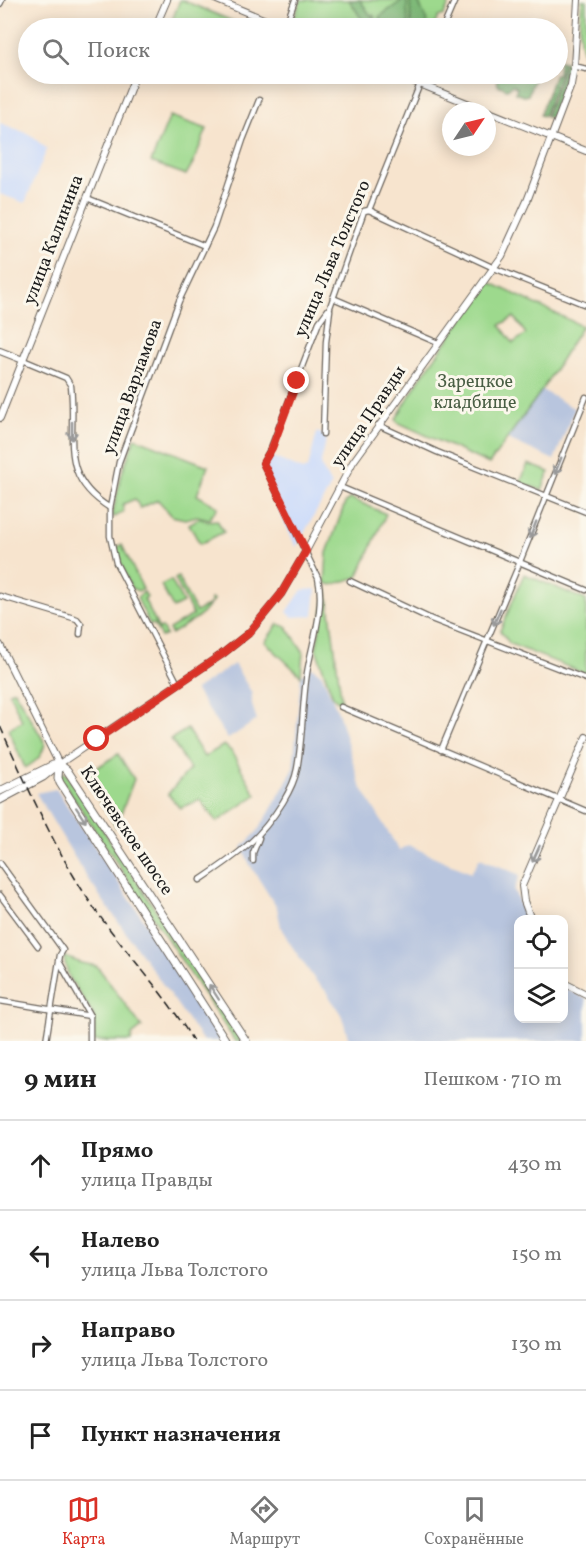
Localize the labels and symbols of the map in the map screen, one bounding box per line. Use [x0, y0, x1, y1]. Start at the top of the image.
north arrow [442, 102, 496, 156]
street label: улица Калинина [18, 171, 90, 309]
street label: улица Льва Толстого [289, 177, 377, 341]
street label: улица Варламова [97, 316, 169, 458]
street label: улица Правды [326, 361, 413, 473]
route end [283, 367, 309, 393]
park label: Зарецкое кладбище [433, 370, 517, 416]
one-way arrow [66, 420, 78, 440]
one-way arrow [552, 456, 563, 475]
one-way arrow [526, 520, 537, 538]
one-way arrow [491, 607, 502, 625]
route start [83, 725, 109, 751]
street label: Ключевское шоссе [73, 761, 179, 901]
one-way arrow [75, 806, 87, 823]
one-way arrow [529, 844, 541, 862]
one-way arrow [208, 984, 220, 1001]

